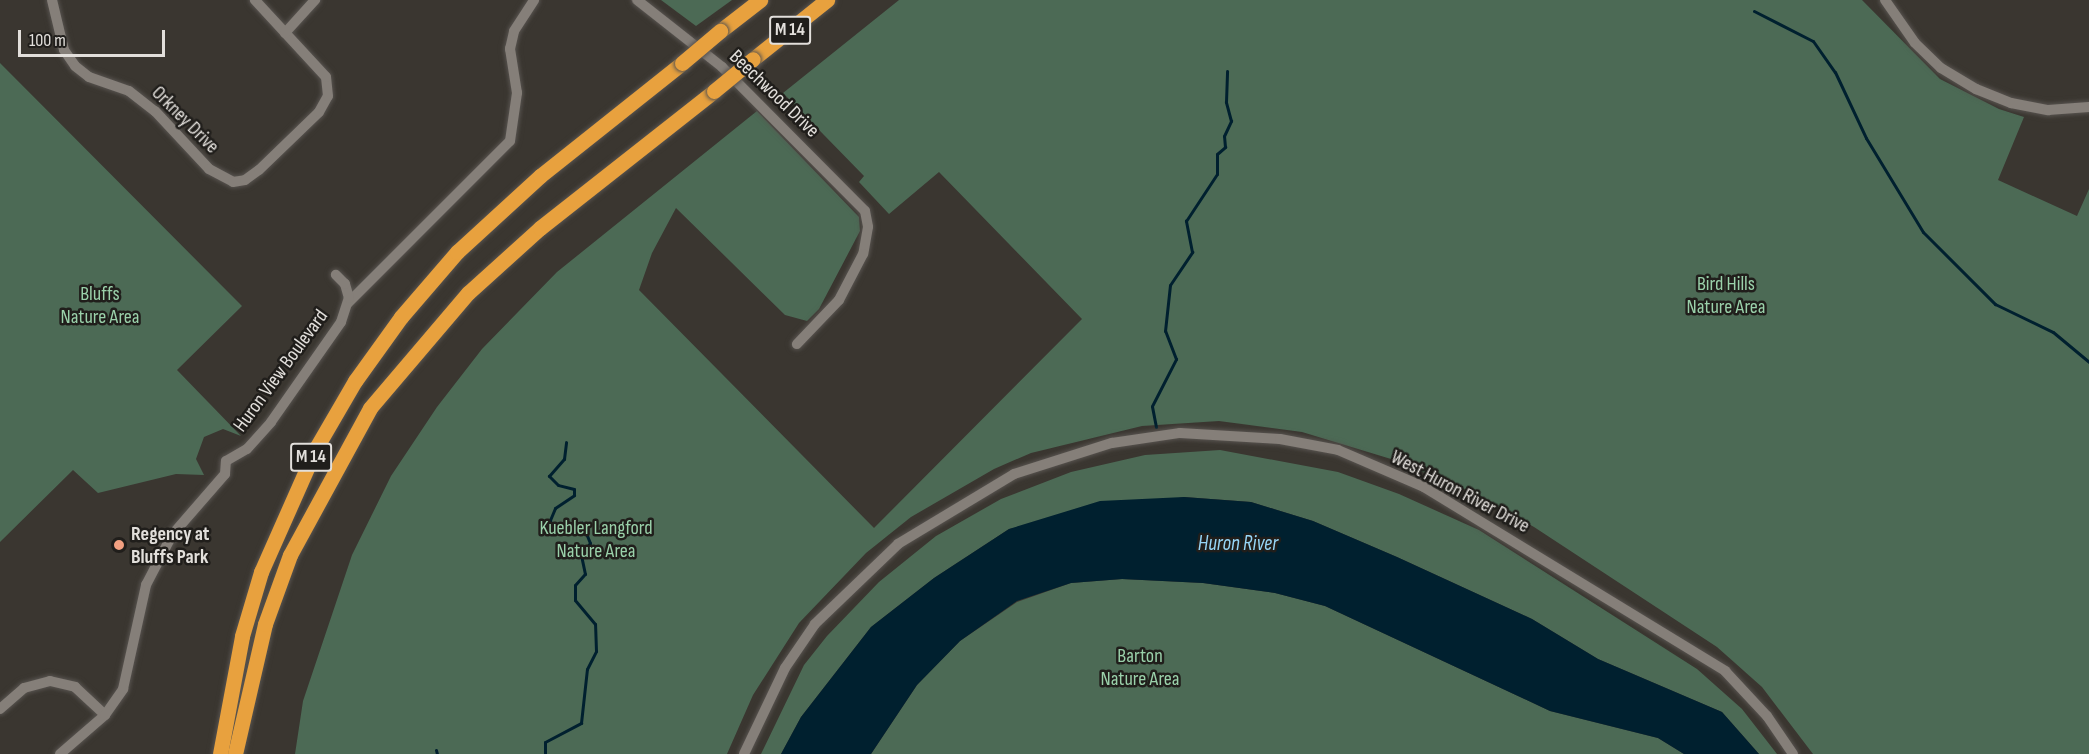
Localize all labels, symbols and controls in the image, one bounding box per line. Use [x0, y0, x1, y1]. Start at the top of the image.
road number: M 14 [769, 15, 811, 45]
scale bar [21, 18, 168, 56]
text: 100 m [29, 30, 66, 51]
street label: Beechwood Drive [724, 45, 824, 143]
street label: Orkney Drive [146, 81, 224, 159]
park label: Bird Hills Nature Area [1686, 273, 1766, 320]
park label: Bluffs Nature Area [60, 282, 140, 329]
street label: Huron View Boulevard [229, 305, 333, 437]
road number: M 14 [290, 442, 332, 472]
street label: West Huron River Drive [1387, 445, 1533, 539]
park label: Kuebler Langford Nature Area [539, 516, 653, 563]
place label: Regency at Bluffs Park [131, 522, 209, 569]
water label: Huron River [1198, 531, 1278, 557]
marker: Regency at Bluffs Park [112, 538, 126, 552]
park label: Barton Nature Area [1100, 644, 1180, 691]

